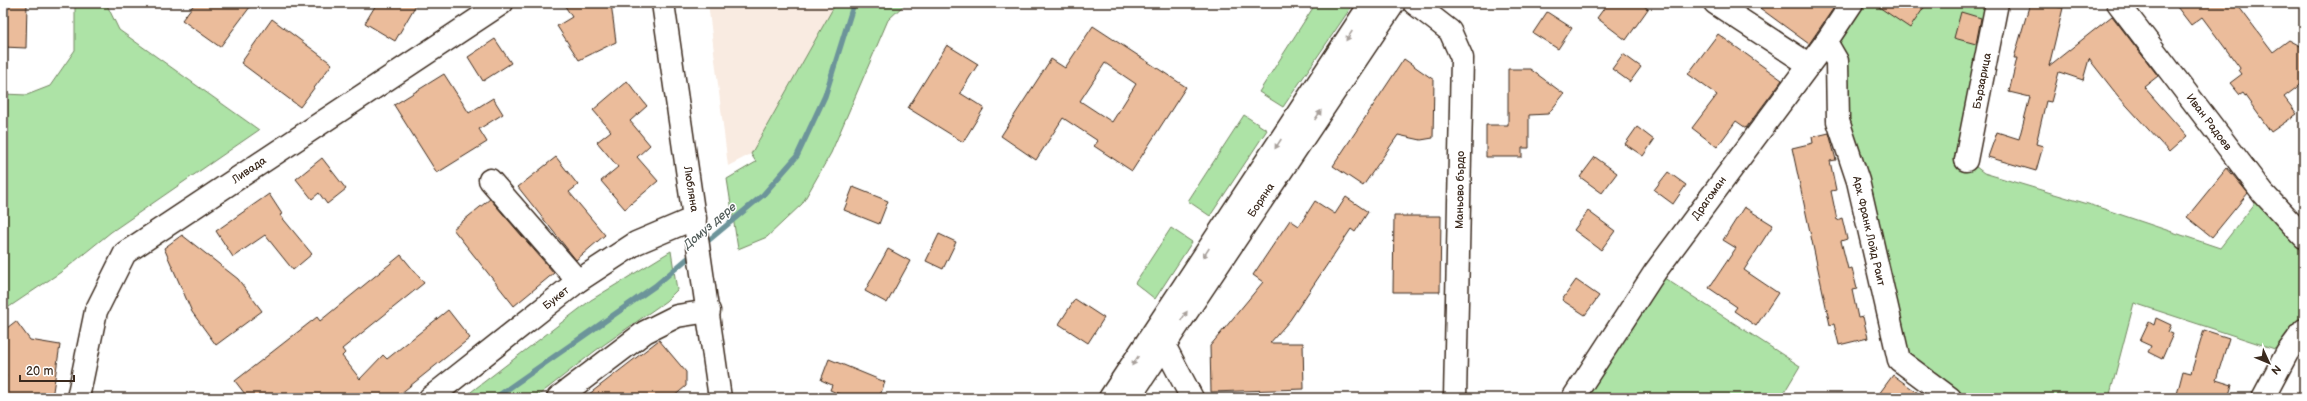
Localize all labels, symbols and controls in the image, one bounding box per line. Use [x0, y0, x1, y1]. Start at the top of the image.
one-way arrow [1345, 30, 1353, 41]
street label: Бързарица [1970, 51, 1994, 110]
street label: Иван Радоев [2184, 91, 2235, 153]
one-way arrow [1315, 110, 1322, 121]
one-way arrow [1274, 139, 1282, 149]
street label: Маньово бърдо [1453, 151, 1467, 229]
street label: Ливада [229, 154, 269, 187]
street label: Любляна [681, 164, 701, 213]
street label: Драгоман [1689, 174, 1729, 222]
street label: Арх. Франк Лойд Раит [1850, 174, 1888, 287]
street label: Боряна [1245, 180, 1277, 220]
water label: Домуз дере [680, 199, 740, 253]
one-way arrow [1203, 247, 1210, 259]
street label: Букет [540, 284, 572, 312]
one-way arrow [1180, 311, 1188, 322]
north arrow [2249, 343, 2289, 383]
one-way arrow [1131, 356, 1139, 366]
scale bar [20, 357, 74, 383]
text: N [2268, 362, 2283, 377]
text: 20 m [26, 364, 53, 379]

